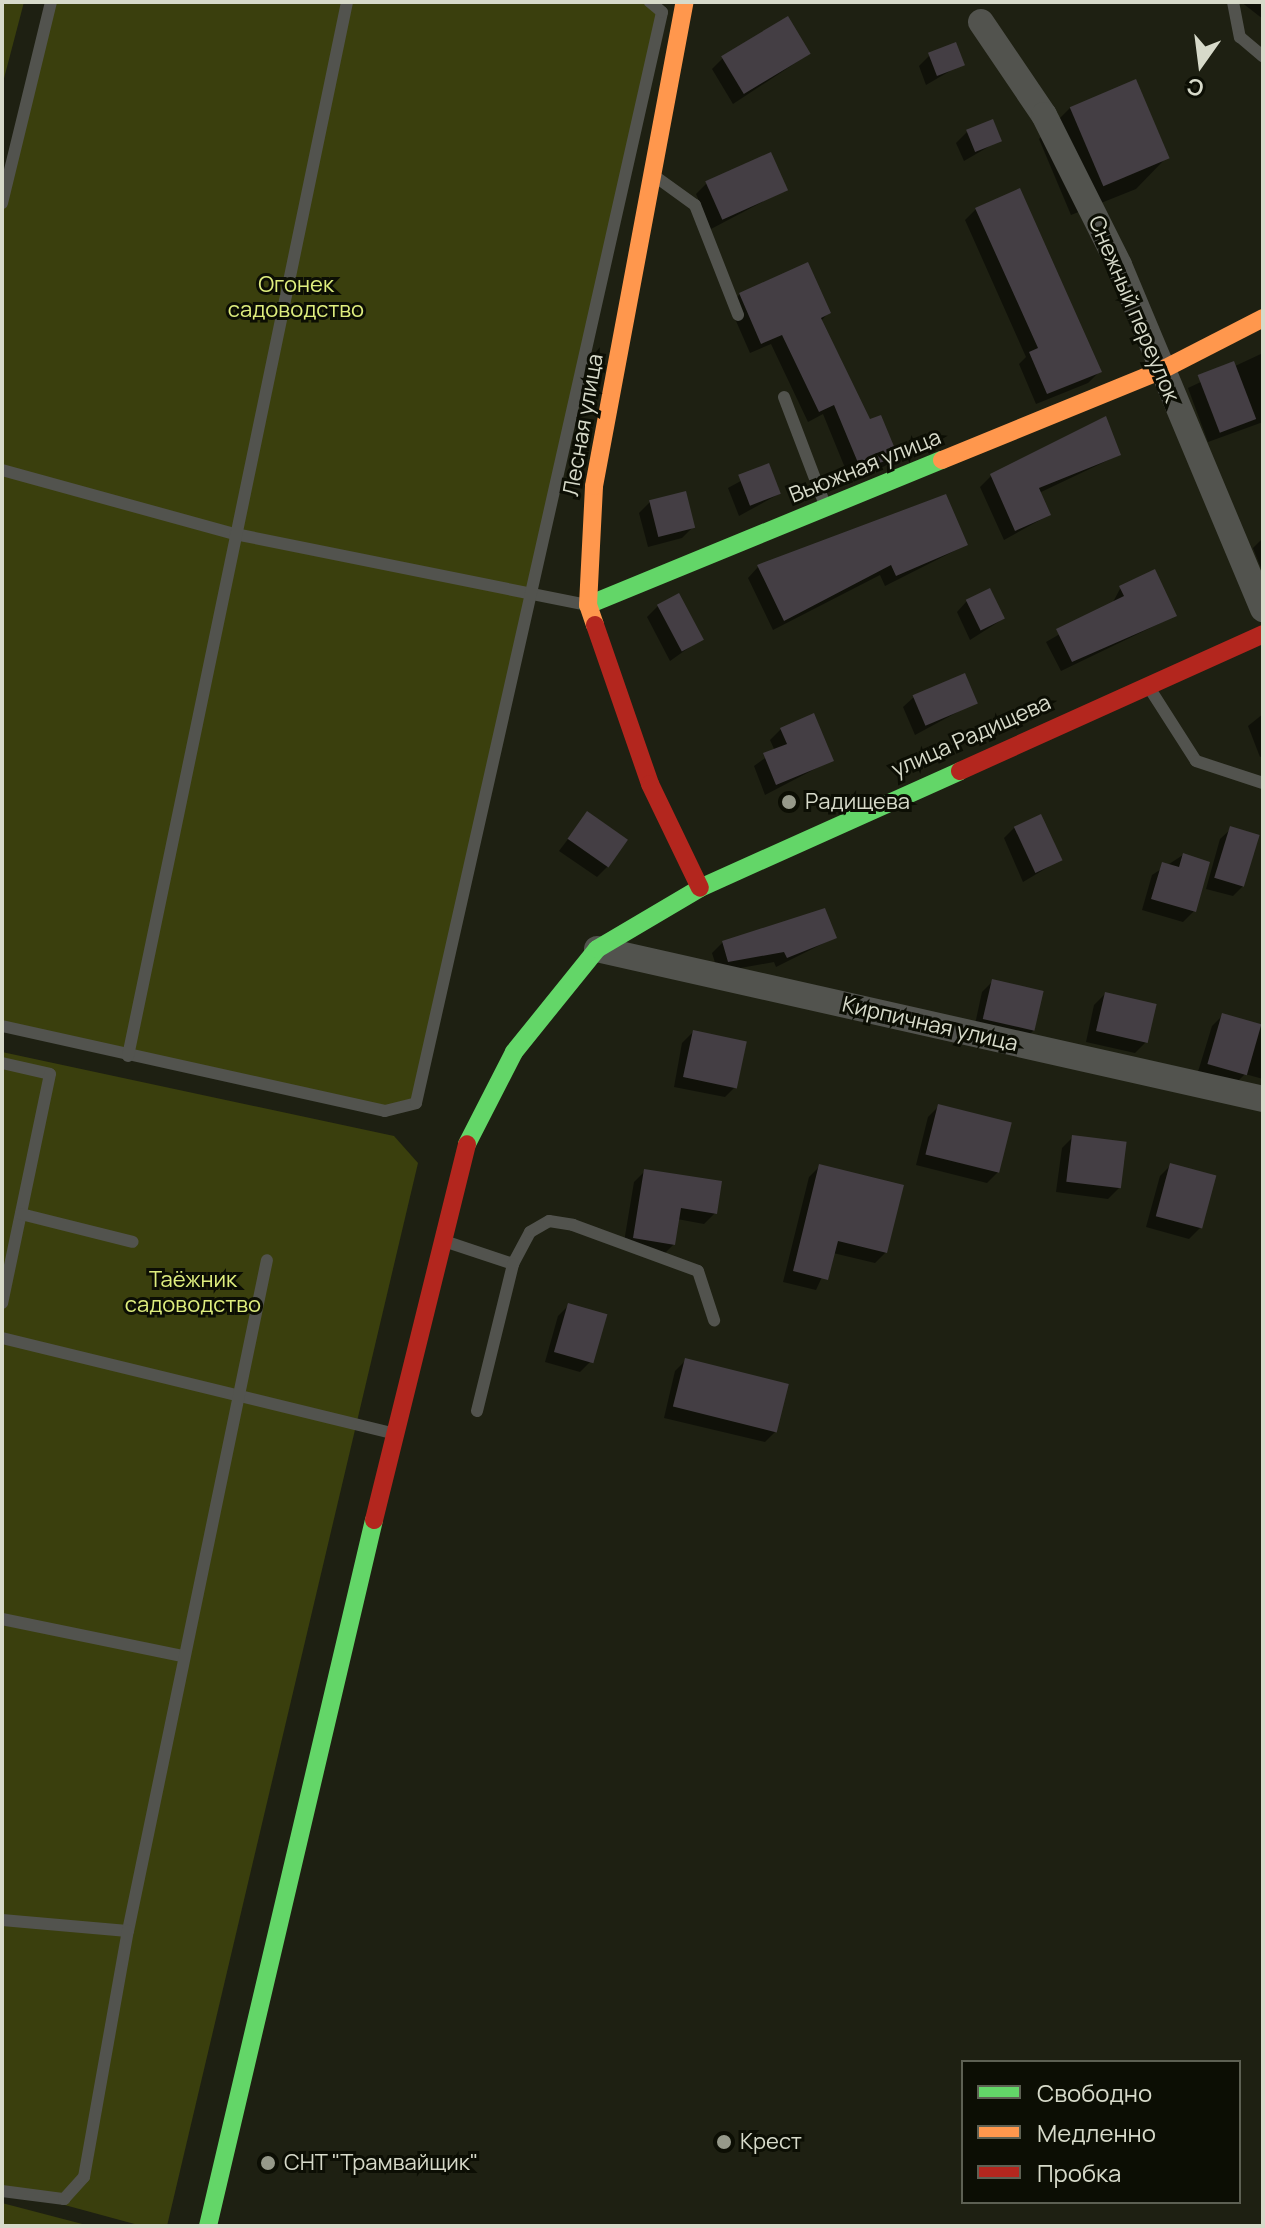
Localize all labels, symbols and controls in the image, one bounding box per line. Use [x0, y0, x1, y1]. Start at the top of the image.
north arrow [1161, 24, 1241, 104]
text: С [1184, 71, 1207, 104]
street label: Снежный переулок [1083, 212, 1185, 406]
park label: Огонек садоводство [228, 271, 364, 322]
street label: Лесная улица [557, 352, 609, 498]
street label: Вьюжная улица [785, 424, 945, 508]
street label: улица Радищева [887, 689, 1055, 783]
place label: Радищева [805, 789, 910, 815]
marker: Радищева [780, 793, 798, 811]
street label: Кирпичная улица [840, 991, 1020, 1057]
park label: Таёжник садоводство [125, 1266, 261, 1318]
legend [961, 2060, 1241, 2204]
text: Свободно [1037, 2076, 1152, 2109]
text: Медленно [1037, 2116, 1156, 2149]
place label: Крест [740, 2129, 802, 2155]
marker: Крест [715, 2133, 733, 2151]
place label: СНТ "Трамвайщик" [284, 2150, 479, 2176]
marker: СНТ "Трамвайщик" [259, 2154, 277, 2172]
text: Пробка [1037, 2156, 1121, 2189]

